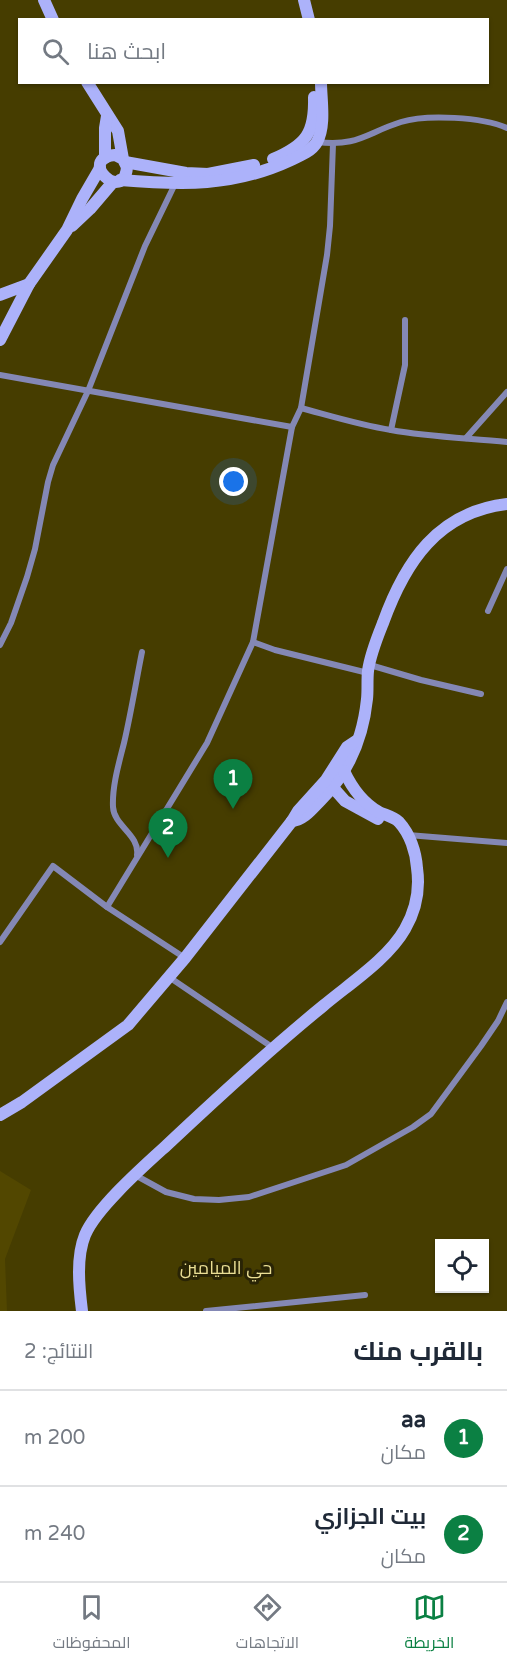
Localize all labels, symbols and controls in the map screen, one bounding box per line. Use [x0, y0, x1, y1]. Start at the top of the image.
search box [18, 18, 489, 84]
icon: search [39, 35, 72, 68]
text: ابحث هنا [87, 39, 166, 65]
your location [219, 467, 248, 496]
pin: 1 [214, 760, 252, 809]
pin: 2 [148, 808, 188, 858]
map controls [435, 1239, 489, 1293]
button: locate [435, 1239, 489, 1293]
district label: حي الميامين [180, 1257, 272, 1282]
text: بالقرب منك [354, 1336, 483, 1367]
text: النتائج: 2 [24, 1340, 93, 1364]
text: aa [401, 1407, 426, 1433]
text: 200 m [24, 1426, 85, 1450]
text: 1 [457, 1426, 470, 1450]
text: مكان [381, 1441, 426, 1465]
text: بيت الجزازي [314, 1504, 426, 1530]
text: 240 m [24, 1522, 85, 1546]
text: 2 [457, 1522, 470, 1546]
text: مكان [381, 1545, 426, 1569]
tab: المحفوظات [53, 1591, 131, 1657]
tab: الاتجاهات [236, 1591, 299, 1657]
tab: الخريطة [404, 1591, 454, 1657]

